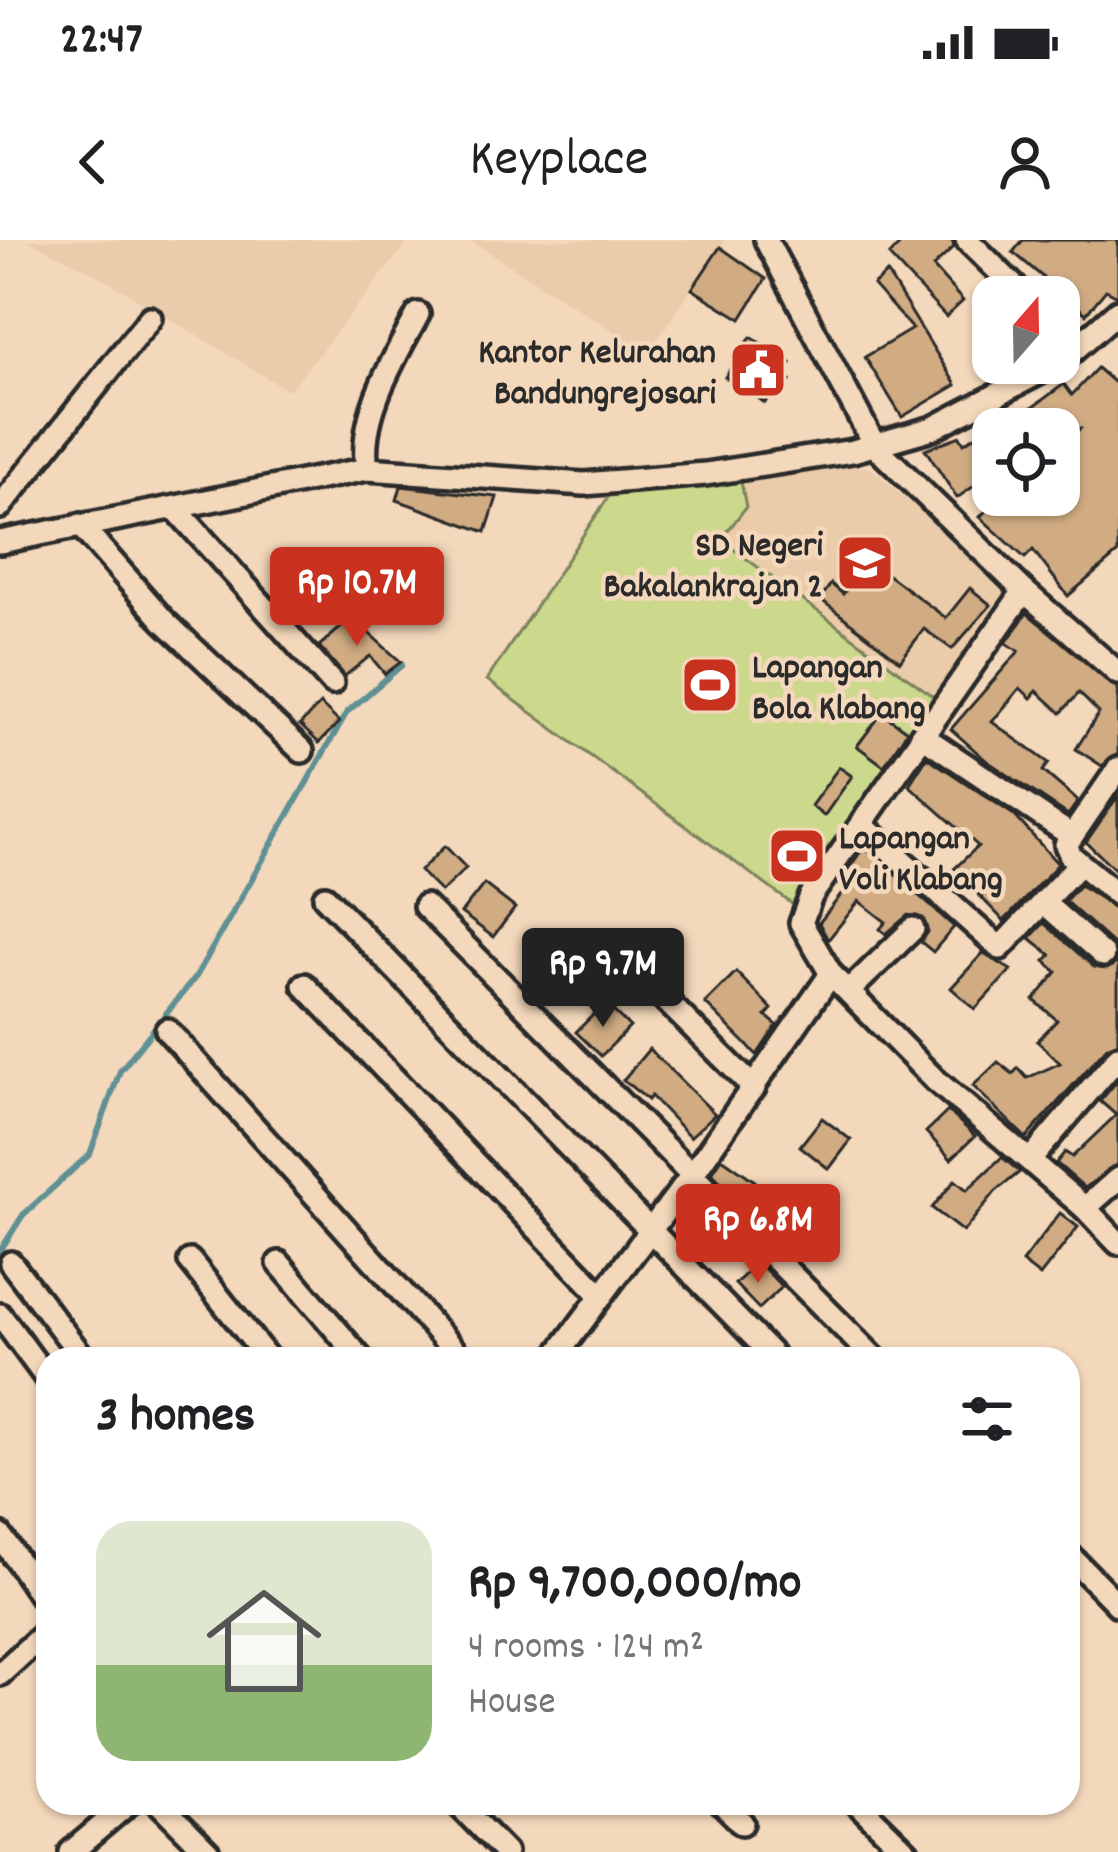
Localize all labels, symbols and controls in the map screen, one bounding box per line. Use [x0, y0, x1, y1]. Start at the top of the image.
text: 22:47 [60, 10, 143, 74]
text: Keyplace [469, 124, 649, 201]
icon: back [60, 129, 126, 195]
icon: person [992, 129, 1058, 195]
north arrow [972, 276, 1080, 384]
map controls [972, 276, 1080, 516]
place label: Kantor Kelurahan Bandungrejosari [478, 329, 716, 422]
public building icon: Kantor Kelurahan Bandungrejosari [727, 339, 789, 401]
button: locate [972, 408, 1080, 516]
place label: SD Negeri Bakalankrajan 2 [603, 522, 823, 615]
school or university icon: SD Negeri Bakalankrajan 2 [834, 532, 896, 594]
pin: Rp 10.7M [233, 547, 481, 649]
text: Rp 10.7M [297, 558, 417, 613]
place label: Lapangan Bola Klabang [752, 644, 926, 737]
sports icon: Lapangan Bola Klabang [679, 654, 741, 716]
place label: Lapangan Voli Klabang [839, 815, 1003, 908]
sports icon: Lapangan Voli Klabang [766, 825, 828, 887]
pin: Rp 9.7M [492, 928, 714, 1030]
text: Rp 9.7M [549, 939, 657, 994]
pin: Rp 6.8M [647, 1184, 869, 1286]
text: Rp 6.8M [703, 1195, 813, 1250]
text: 3 homes [96, 1383, 255, 1455]
icon: filters [954, 1386, 1020, 1452]
text: Rp 9,700,000/mo [468, 1550, 802, 1622]
icon: home [192, 1569, 336, 1713]
text: 4 rooms · 124 m² [468, 1622, 704, 1677]
text: House [468, 1677, 556, 1732]

